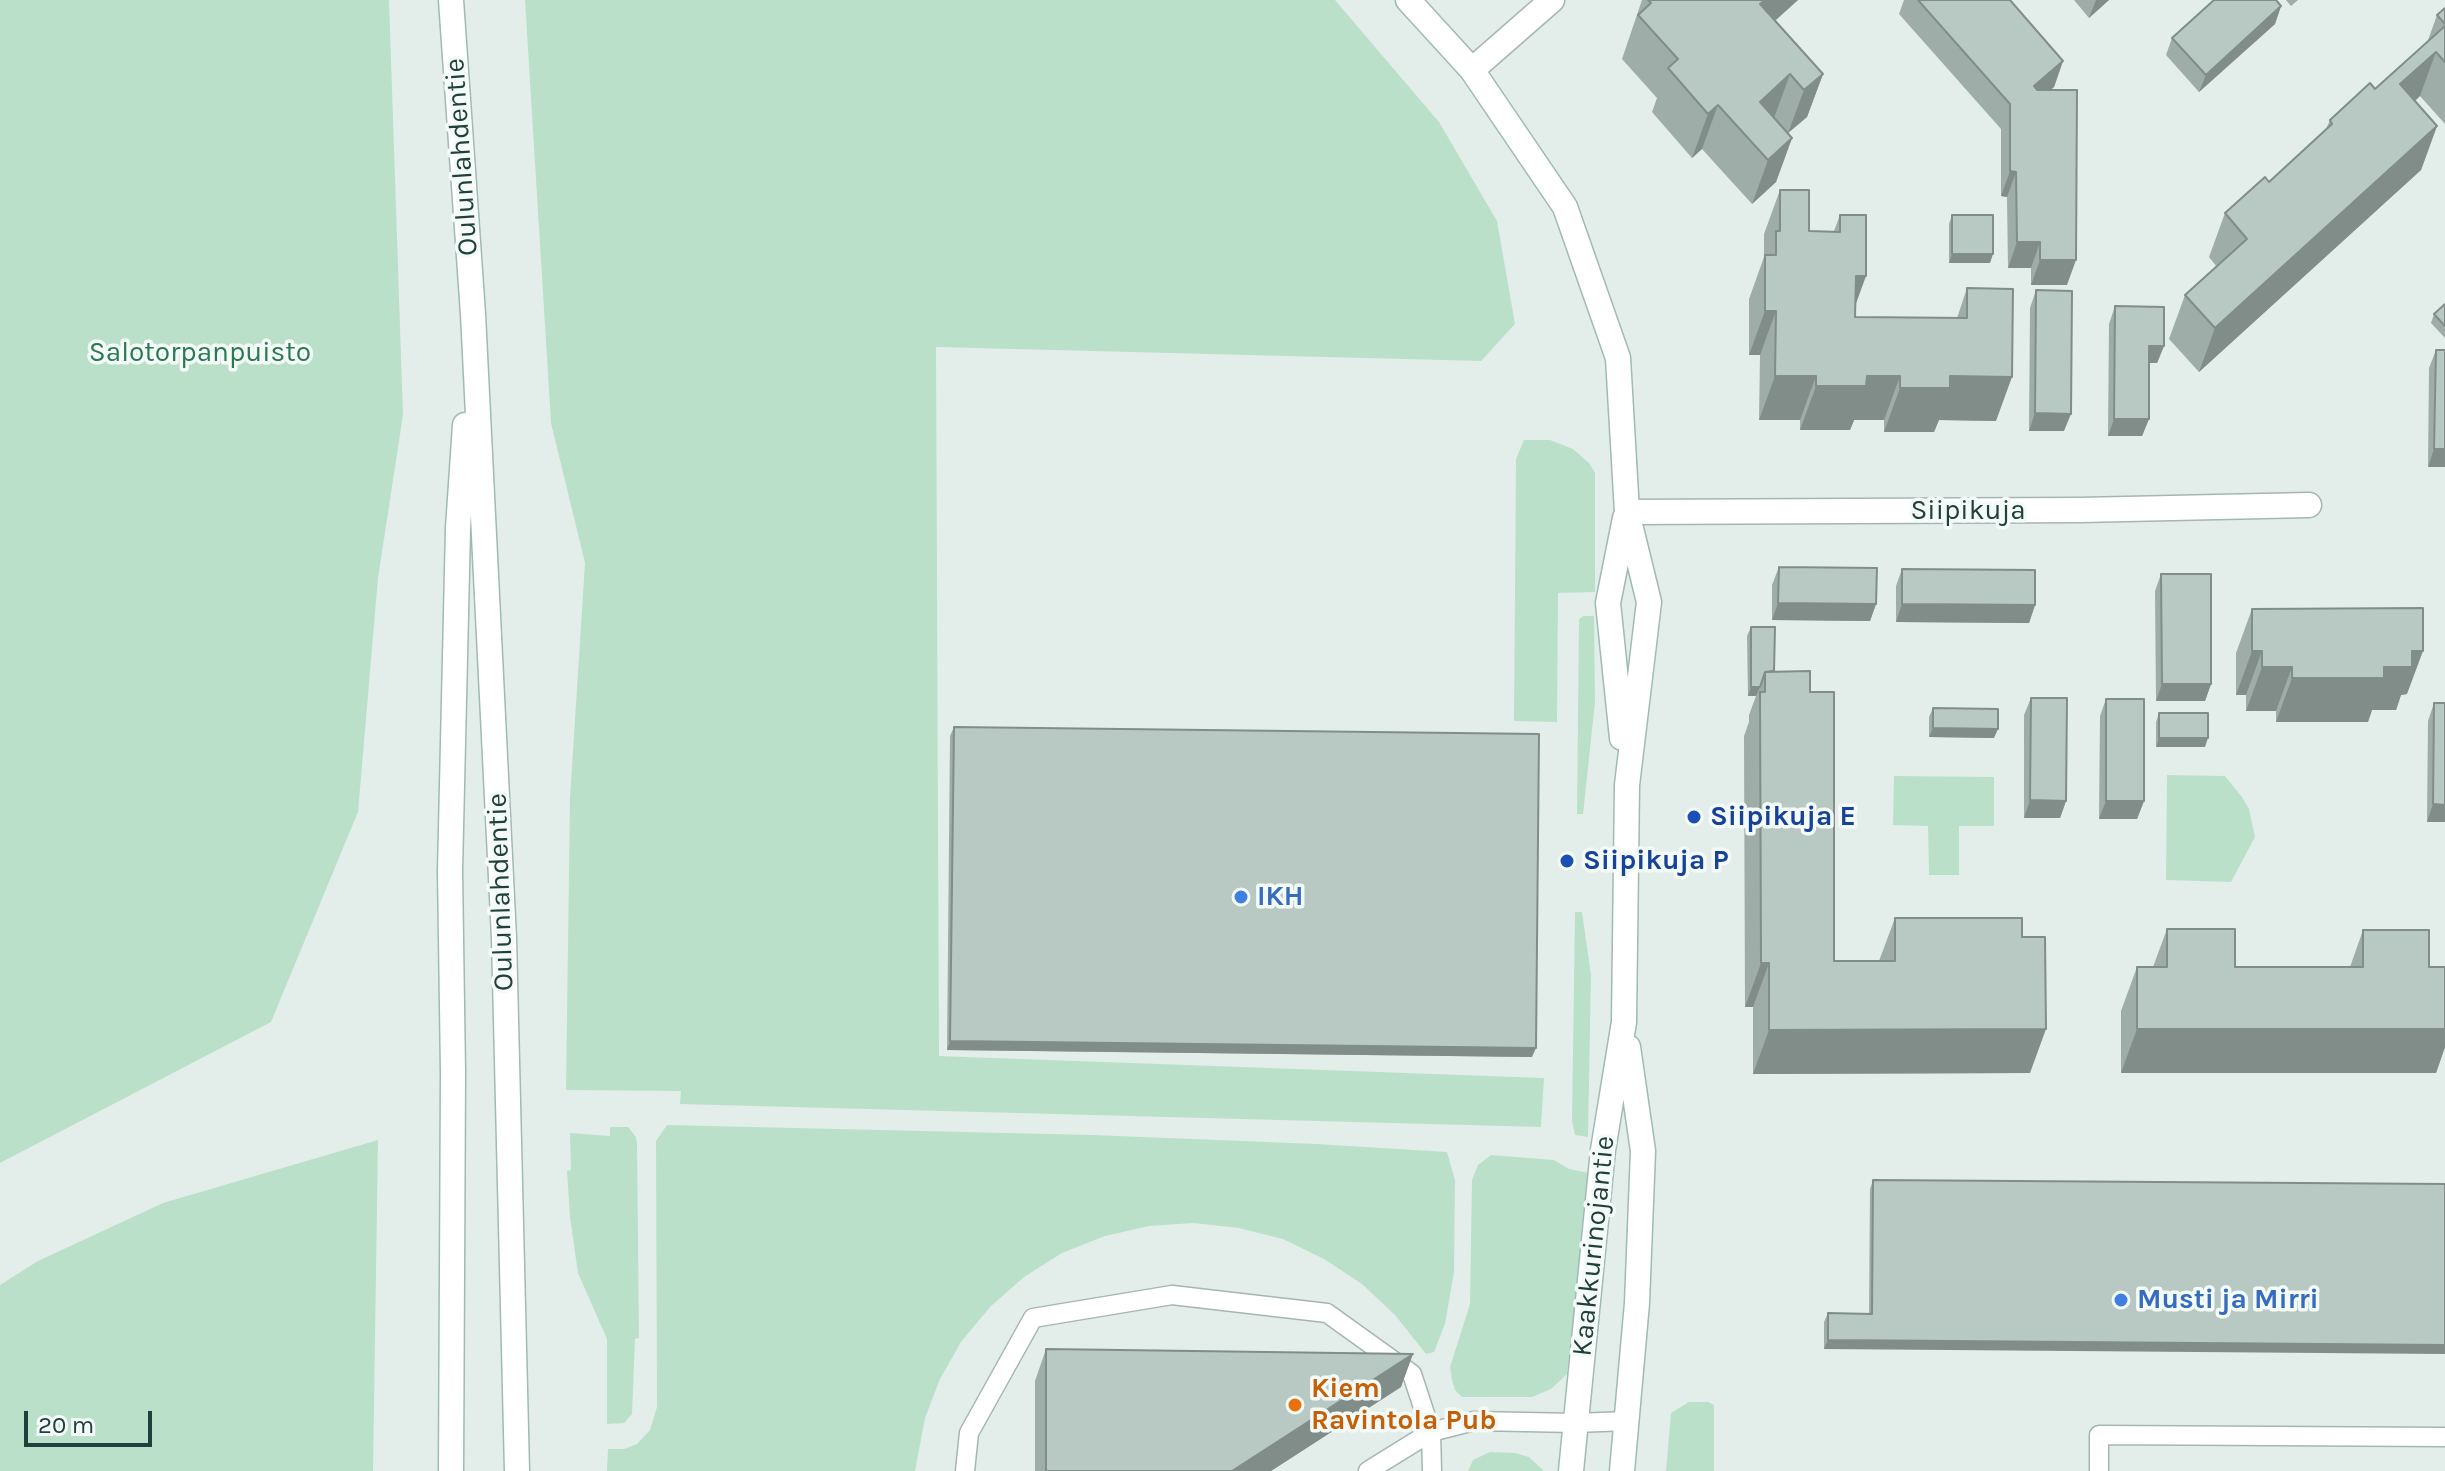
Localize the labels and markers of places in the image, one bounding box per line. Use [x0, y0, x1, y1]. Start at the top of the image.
place label: Siipikuja E [1710, 800, 1856, 834]
marker: Siipikuja E [1685, 808, 1703, 826]
place label: Siipikuja P [1583, 844, 1729, 878]
marker: Siipikuja P [1558, 852, 1576, 870]
place label: IKH [1257, 880, 1304, 914]
marker: IKH [1232, 888, 1250, 906]
place label: Musti ja Mirri [2137, 1283, 2319, 1317]
marker: Musti ja Mirri [2112, 1291, 2130, 1309]
place label: Kiem Ravintola Pub [1311, 1372, 1496, 1438]
marker: Kiem Ravintola Pub [1286, 1396, 1304, 1414]

